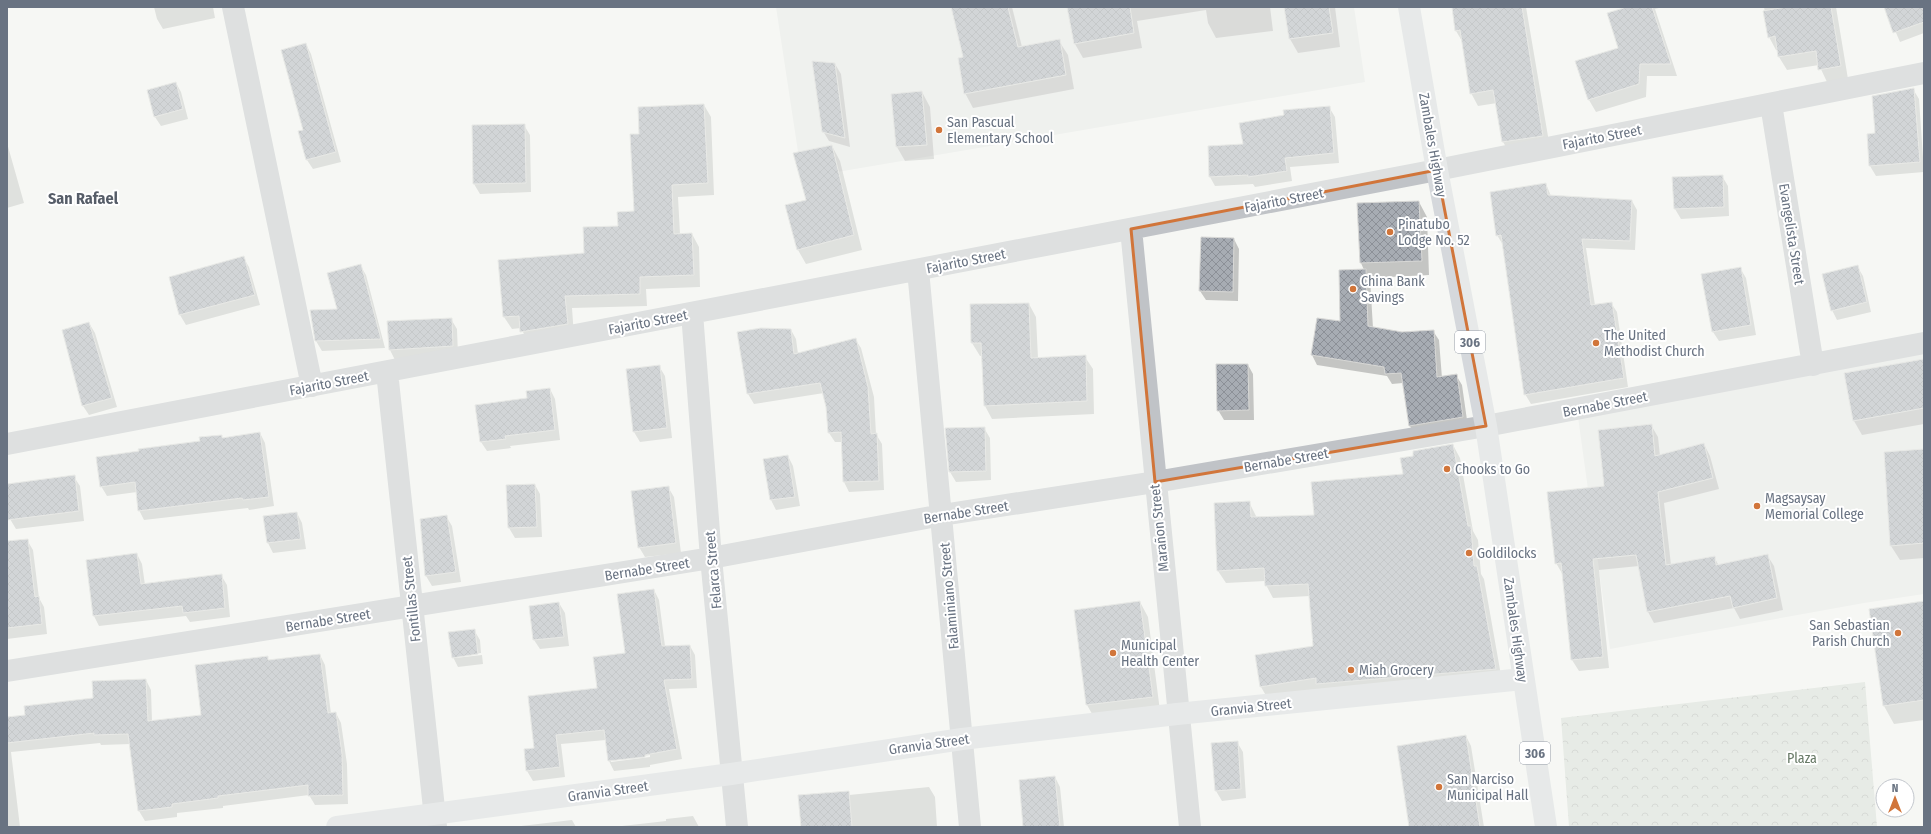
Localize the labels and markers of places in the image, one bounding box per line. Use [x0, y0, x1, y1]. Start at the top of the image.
place label: San Pascual Elementary School [947, 114, 1054, 147]
marker: San Pascual Elementary School [934, 125, 944, 135]
place label: Pinatubo Lodge No. 52 [1398, 216, 1470, 249]
marker: Pinatubo Lodge No. 52 [1385, 227, 1395, 237]
place label: China Bank Savings [1361, 273, 1425, 306]
marker: China Bank Savings [1348, 284, 1358, 294]
place label: The United Methodist Church [1604, 327, 1705, 360]
marker: The United Methodist Church [1591, 338, 1601, 348]
place label: Chooks to Go [1455, 461, 1530, 478]
marker: Chooks to Go [1442, 464, 1452, 474]
place label: Magsaysay Memorial College [1765, 490, 1864, 523]
marker: Magsaysay Memorial College [1752, 501, 1762, 511]
place label: Goldilocks [1477, 545, 1536, 562]
marker: Goldilocks [1464, 548, 1474, 558]
place label: San Sebastian Parish Church [1809, 617, 1890, 650]
marker: San Sebastian Parish Church [1893, 628, 1903, 638]
place label: Municipal Health Center [1121, 637, 1199, 670]
marker: Municipal Health Center [1108, 648, 1118, 658]
place label: Miah Grocery [1359, 662, 1434, 679]
marker: Miah Grocery [1346, 665, 1356, 675]
place label: San Narciso Municipal Hall [1447, 771, 1529, 804]
marker: San Narciso Municipal Hall [1434, 782, 1444, 792]

